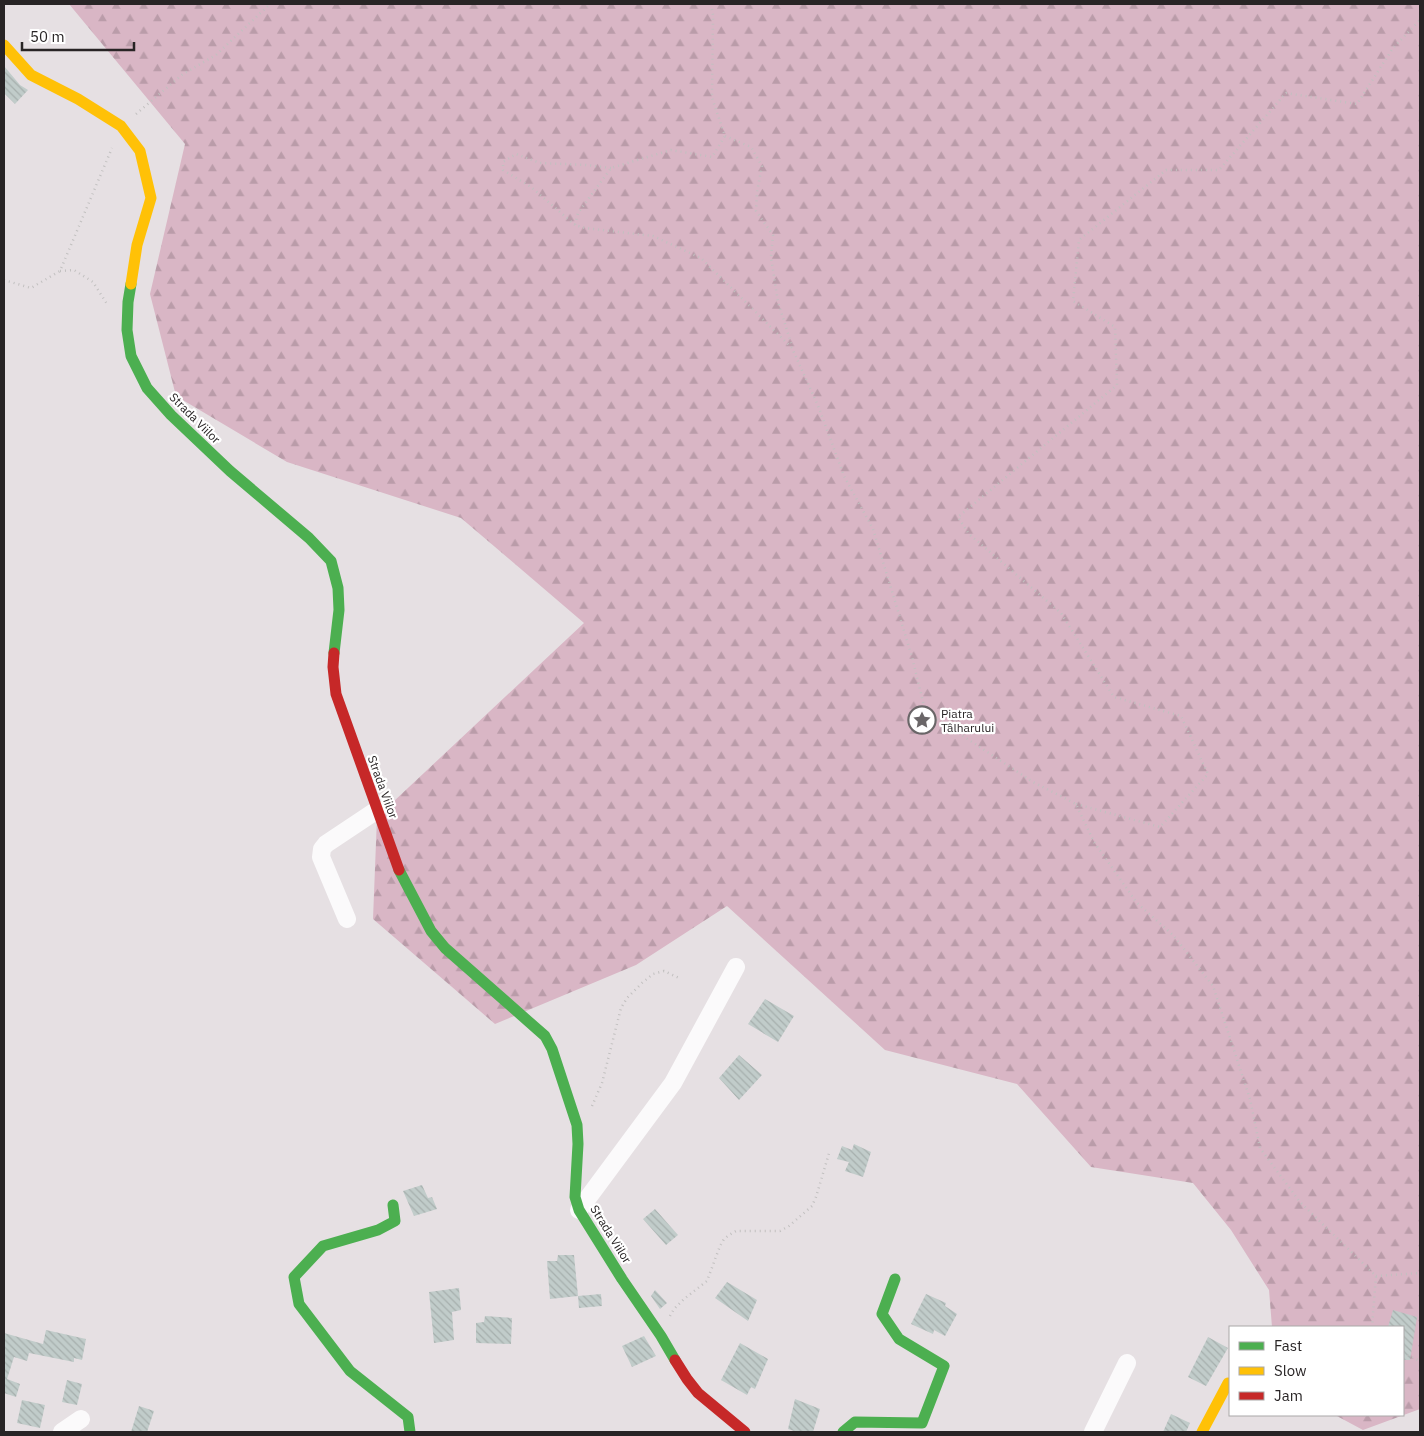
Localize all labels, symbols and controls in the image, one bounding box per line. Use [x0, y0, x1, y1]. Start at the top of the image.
scale bar [22, 20, 135, 52]
text: 50 m [30, 27, 65, 46]
street label: Strada Viilor [166, 389, 224, 447]
place icon: Piatra Tâlharului [907, 705, 937, 735]
place label: Piatra Tâlharului [941, 706, 994, 735]
street label: Strada Viilor [365, 753, 402, 821]
street label: Strada Viilor [587, 1202, 635, 1266]
legend [1229, 1326, 1404, 1416]
text: Fast [1274, 1336, 1302, 1355]
text: Slow [1274, 1361, 1307, 1380]
text: Jam [1274, 1386, 1303, 1405]

